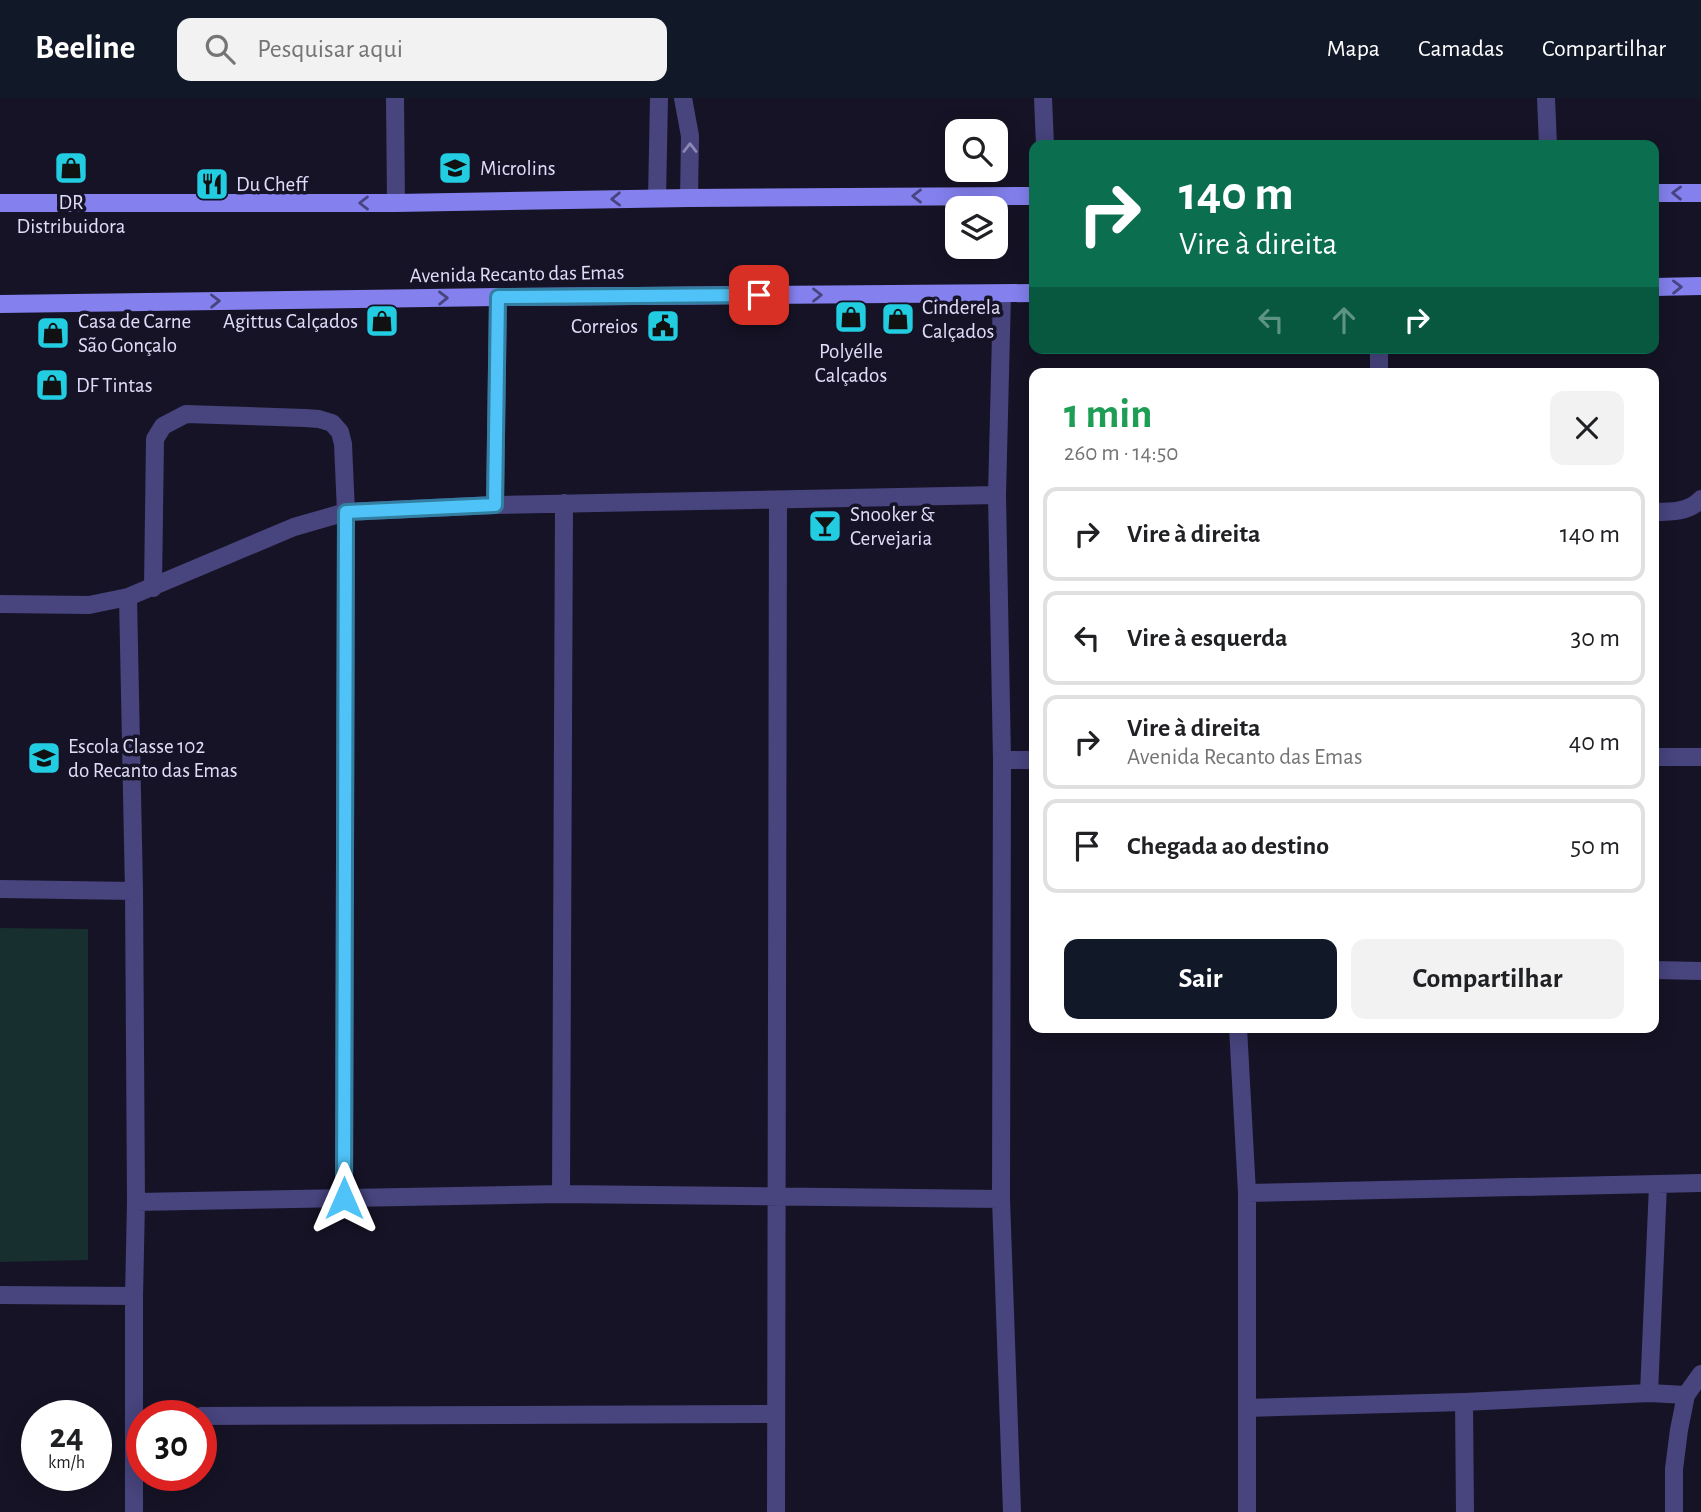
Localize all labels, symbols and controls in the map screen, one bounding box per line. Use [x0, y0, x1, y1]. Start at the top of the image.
search box [177, 18, 667, 81]
icon: search [201, 30, 239, 68]
text: Beeline [35, 32, 135, 65]
text: Pesquisar aqui [257, 36, 403, 62]
text: Mapa [1327, 37, 1380, 61]
text: Camadas [1418, 37, 1504, 61]
text: Compartilhar [1542, 37, 1666, 61]
map controls [945, 119, 1008, 259]
button: search [945, 119, 1008, 182]
one-way arrow [682, 142, 698, 152]
shop icon: DR Distribuidora [52, 149, 90, 187]
school or university icon: Microlins [436, 149, 474, 187]
place label: Microlins [480, 158, 556, 179]
restaurant icon: Du Cheff [193, 165, 231, 203]
icon: right [1064, 168, 1155, 259]
text: 140 m [1179, 170, 1294, 219]
place label: Du Cheff [236, 174, 310, 195]
one-way arrow [1672, 185, 1682, 201]
one-way arrow [911, 188, 922, 204]
one-way arrow [610, 191, 621, 207]
place label: DR Distribuidora [17, 192, 126, 237]
one-way arrow [358, 195, 369, 211]
button: layers [945, 196, 1008, 259]
text: Vire à direita [1179, 228, 1337, 260]
street label: Avenida Recanto das Emas [409, 262, 625, 286]
pin [729, 265, 789, 325]
icon: arrive [740, 276, 778, 314]
one-way arrow [1672, 279, 1683, 294]
one-way arrow [812, 287, 823, 303]
one-way arrow [437, 290, 448, 305]
one-way arrow [210, 293, 221, 309]
place label: Cinderela Calçados [922, 297, 1001, 342]
shop icon: Polyélle Calçados [832, 298, 870, 336]
shop icon: Cinderela Calçados [879, 300, 917, 338]
icon: left [1252, 301, 1290, 339]
icon: ahead [1325, 301, 1363, 339]
icon: right [1398, 301, 1436, 339]
shop icon: Agittus Calçados [363, 302, 401, 340]
public building icon: Correios [644, 307, 682, 345]
place label: Casa de Carne São Gonçalo [78, 311, 191, 356]
place label: Agittus Calçados [223, 311, 358, 332]
shop icon: Casa de Carne São Gonçalo [34, 314, 72, 352]
place label: Correios [571, 316, 638, 337]
place label: Polyélle Calçados [815, 341, 887, 386]
shop icon: DF Tintas [33, 366, 71, 404]
place label: DF Tintas [76, 375, 153, 396]
button: close [1550, 391, 1624, 465]
text: 1 min [1064, 393, 1153, 435]
text: 260 m · 14:50 [1064, 442, 1178, 465]
place label: Snooker & Cervejaria [850, 504, 935, 549]
bar icon: Snooker & Cervejaria [806, 507, 844, 545]
icon: right [1068, 515, 1106, 553]
text: Vire à direita [1127, 521, 1261, 547]
text: 140 m [1560, 521, 1620, 547]
icon: left [1068, 619, 1106, 657]
text: Vire à esquerda [1127, 625, 1288, 651]
text: 30 m [1570, 625, 1620, 651]
text: Vire à direita [1127, 715, 1261, 741]
icon: right [1068, 723, 1106, 761]
text: 40 m [1569, 729, 1620, 755]
place label: Escola Classe 102 do Recanto das Emas [68, 736, 238, 781]
school or university icon: Escola Classe 102 do Recanto das Emas [25, 739, 63, 777]
text: Avenida Recanto das Emas [1127, 746, 1362, 769]
icon: arrive [1068, 827, 1106, 865]
text: Chegada ao destino [1127, 833, 1329, 859]
text: 50 m [1570, 833, 1620, 859]
button: Sair [1064, 939, 1337, 1019]
button: Compartilhar [1351, 939, 1624, 1019]
position arrow [307, 1161, 381, 1235]
speed limit sign: 30 [126, 1400, 217, 1491]
text: 24 [49, 1419, 84, 1454]
text: km/h [48, 1454, 85, 1472]

